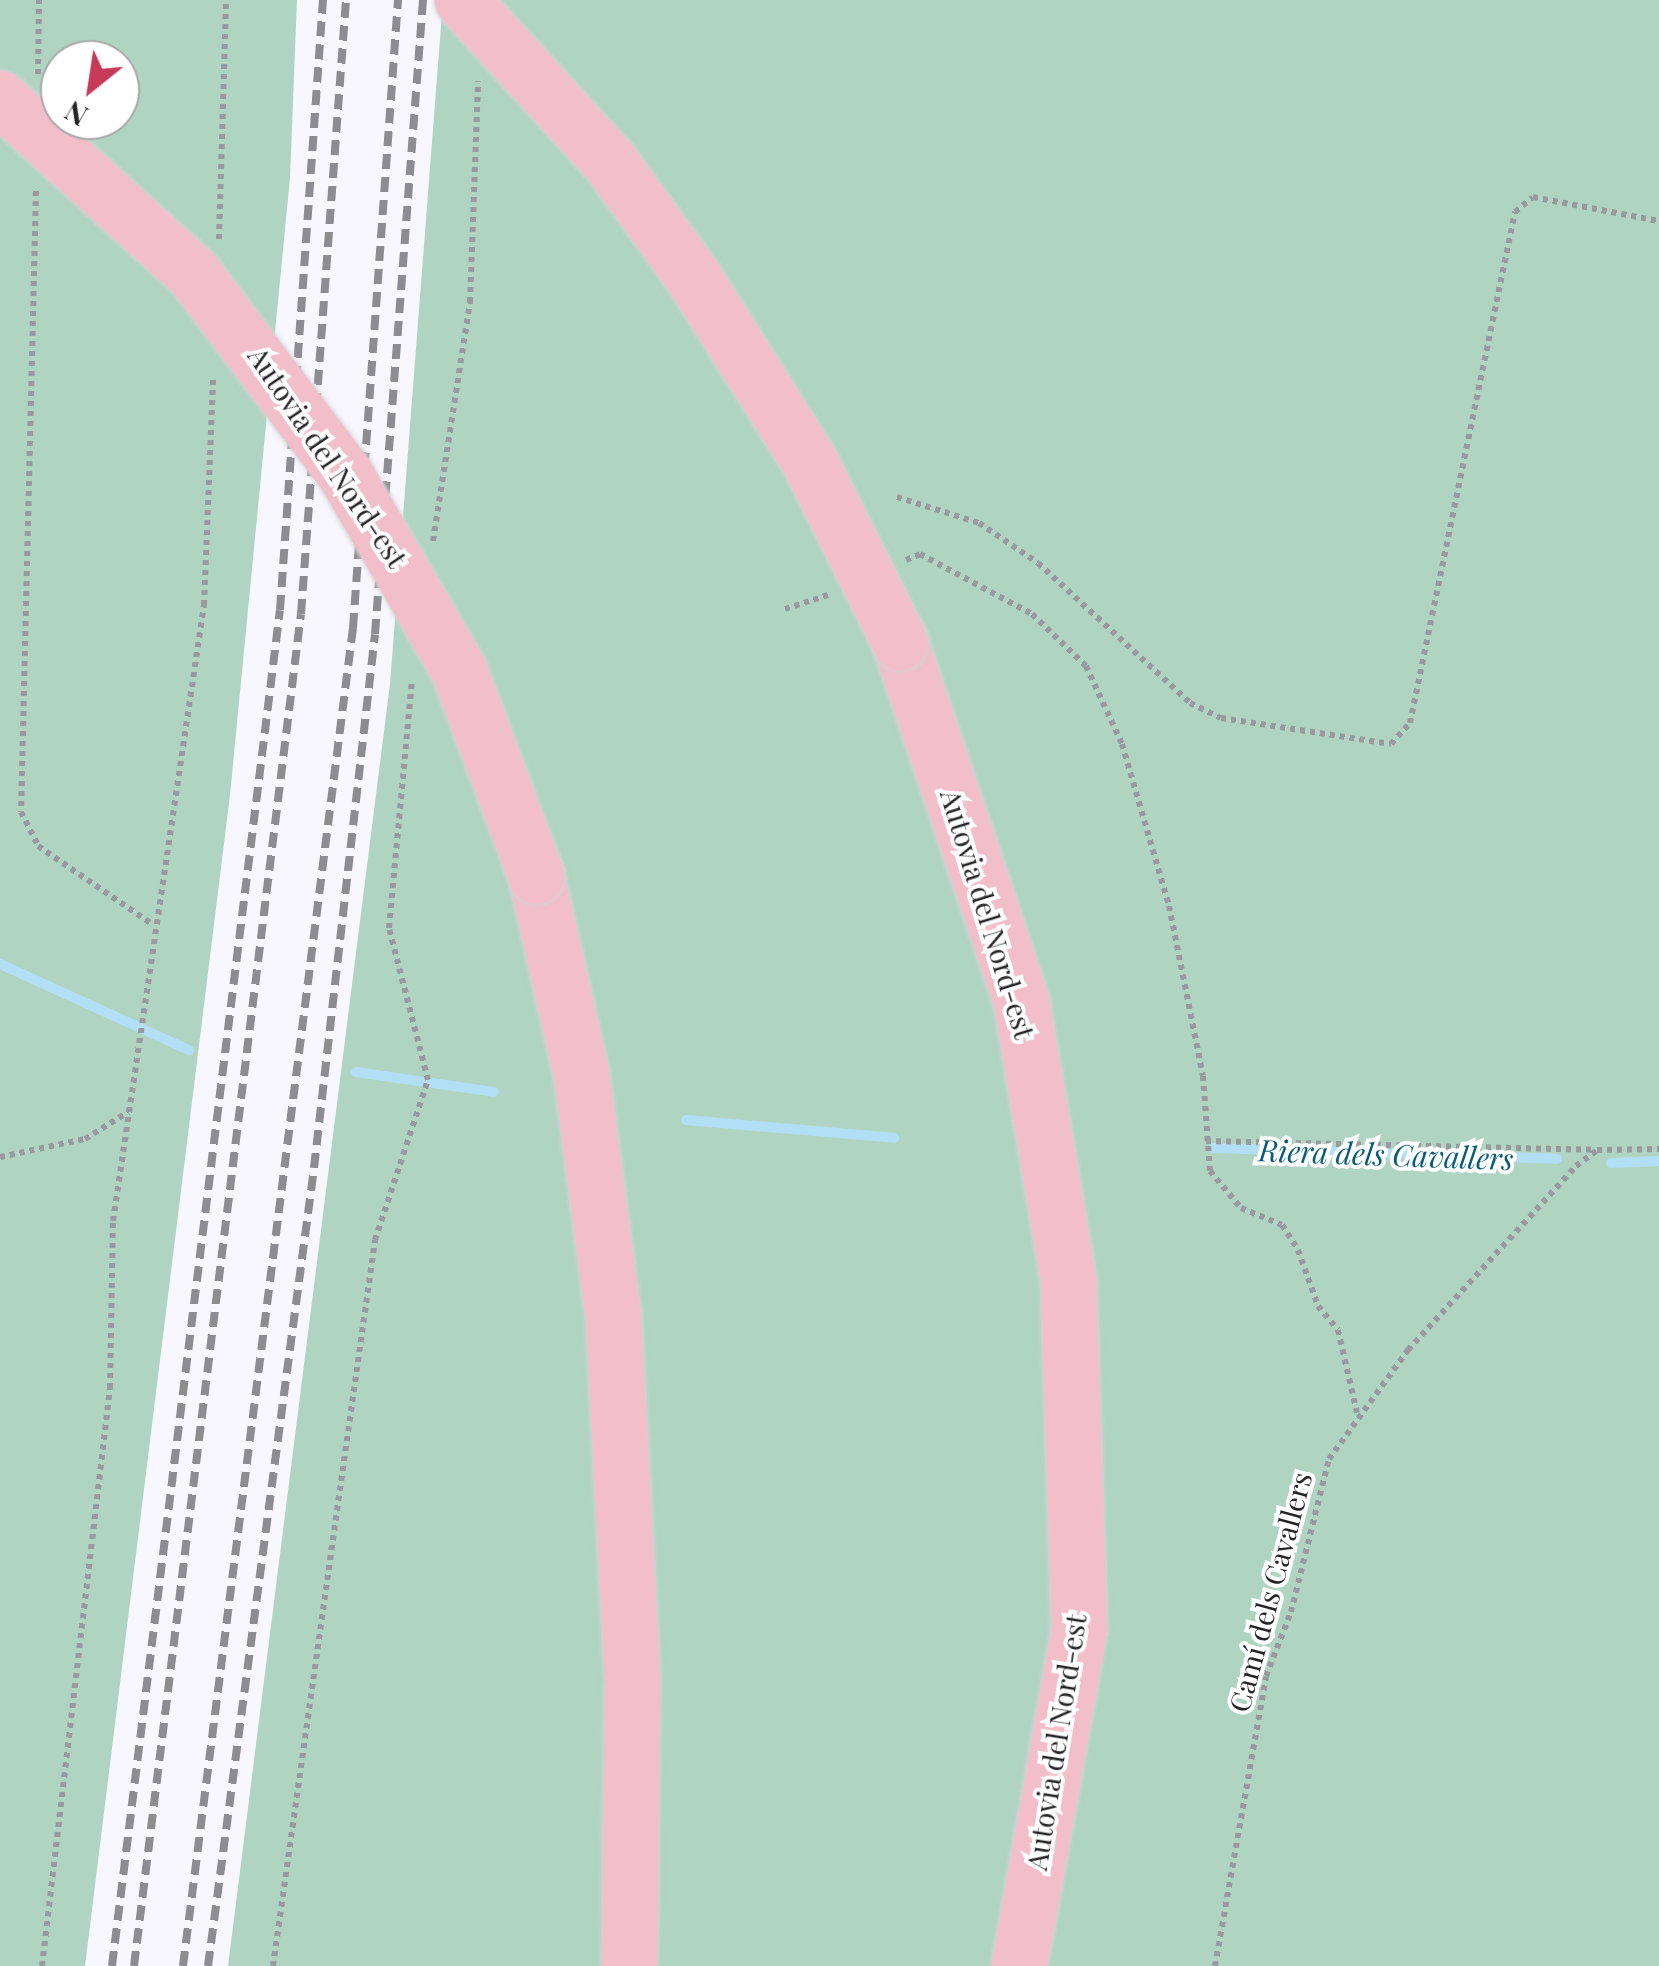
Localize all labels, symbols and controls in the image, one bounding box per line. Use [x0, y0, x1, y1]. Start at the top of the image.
north arrow [40, 40, 140, 140]
text: N [58, 94, 94, 136]
street label: Autovia del Nord-est [242, 340, 414, 574]
street label: Autovia del Nord-est [934, 785, 1042, 1043]
water label: Riera dels Cavallers [1258, 1132, 1514, 1176]
street label: Camí dels Cavallers [1222, 1469, 1318, 1715]
street label: Autovia del Nord-est [1019, 1611, 1093, 1873]

